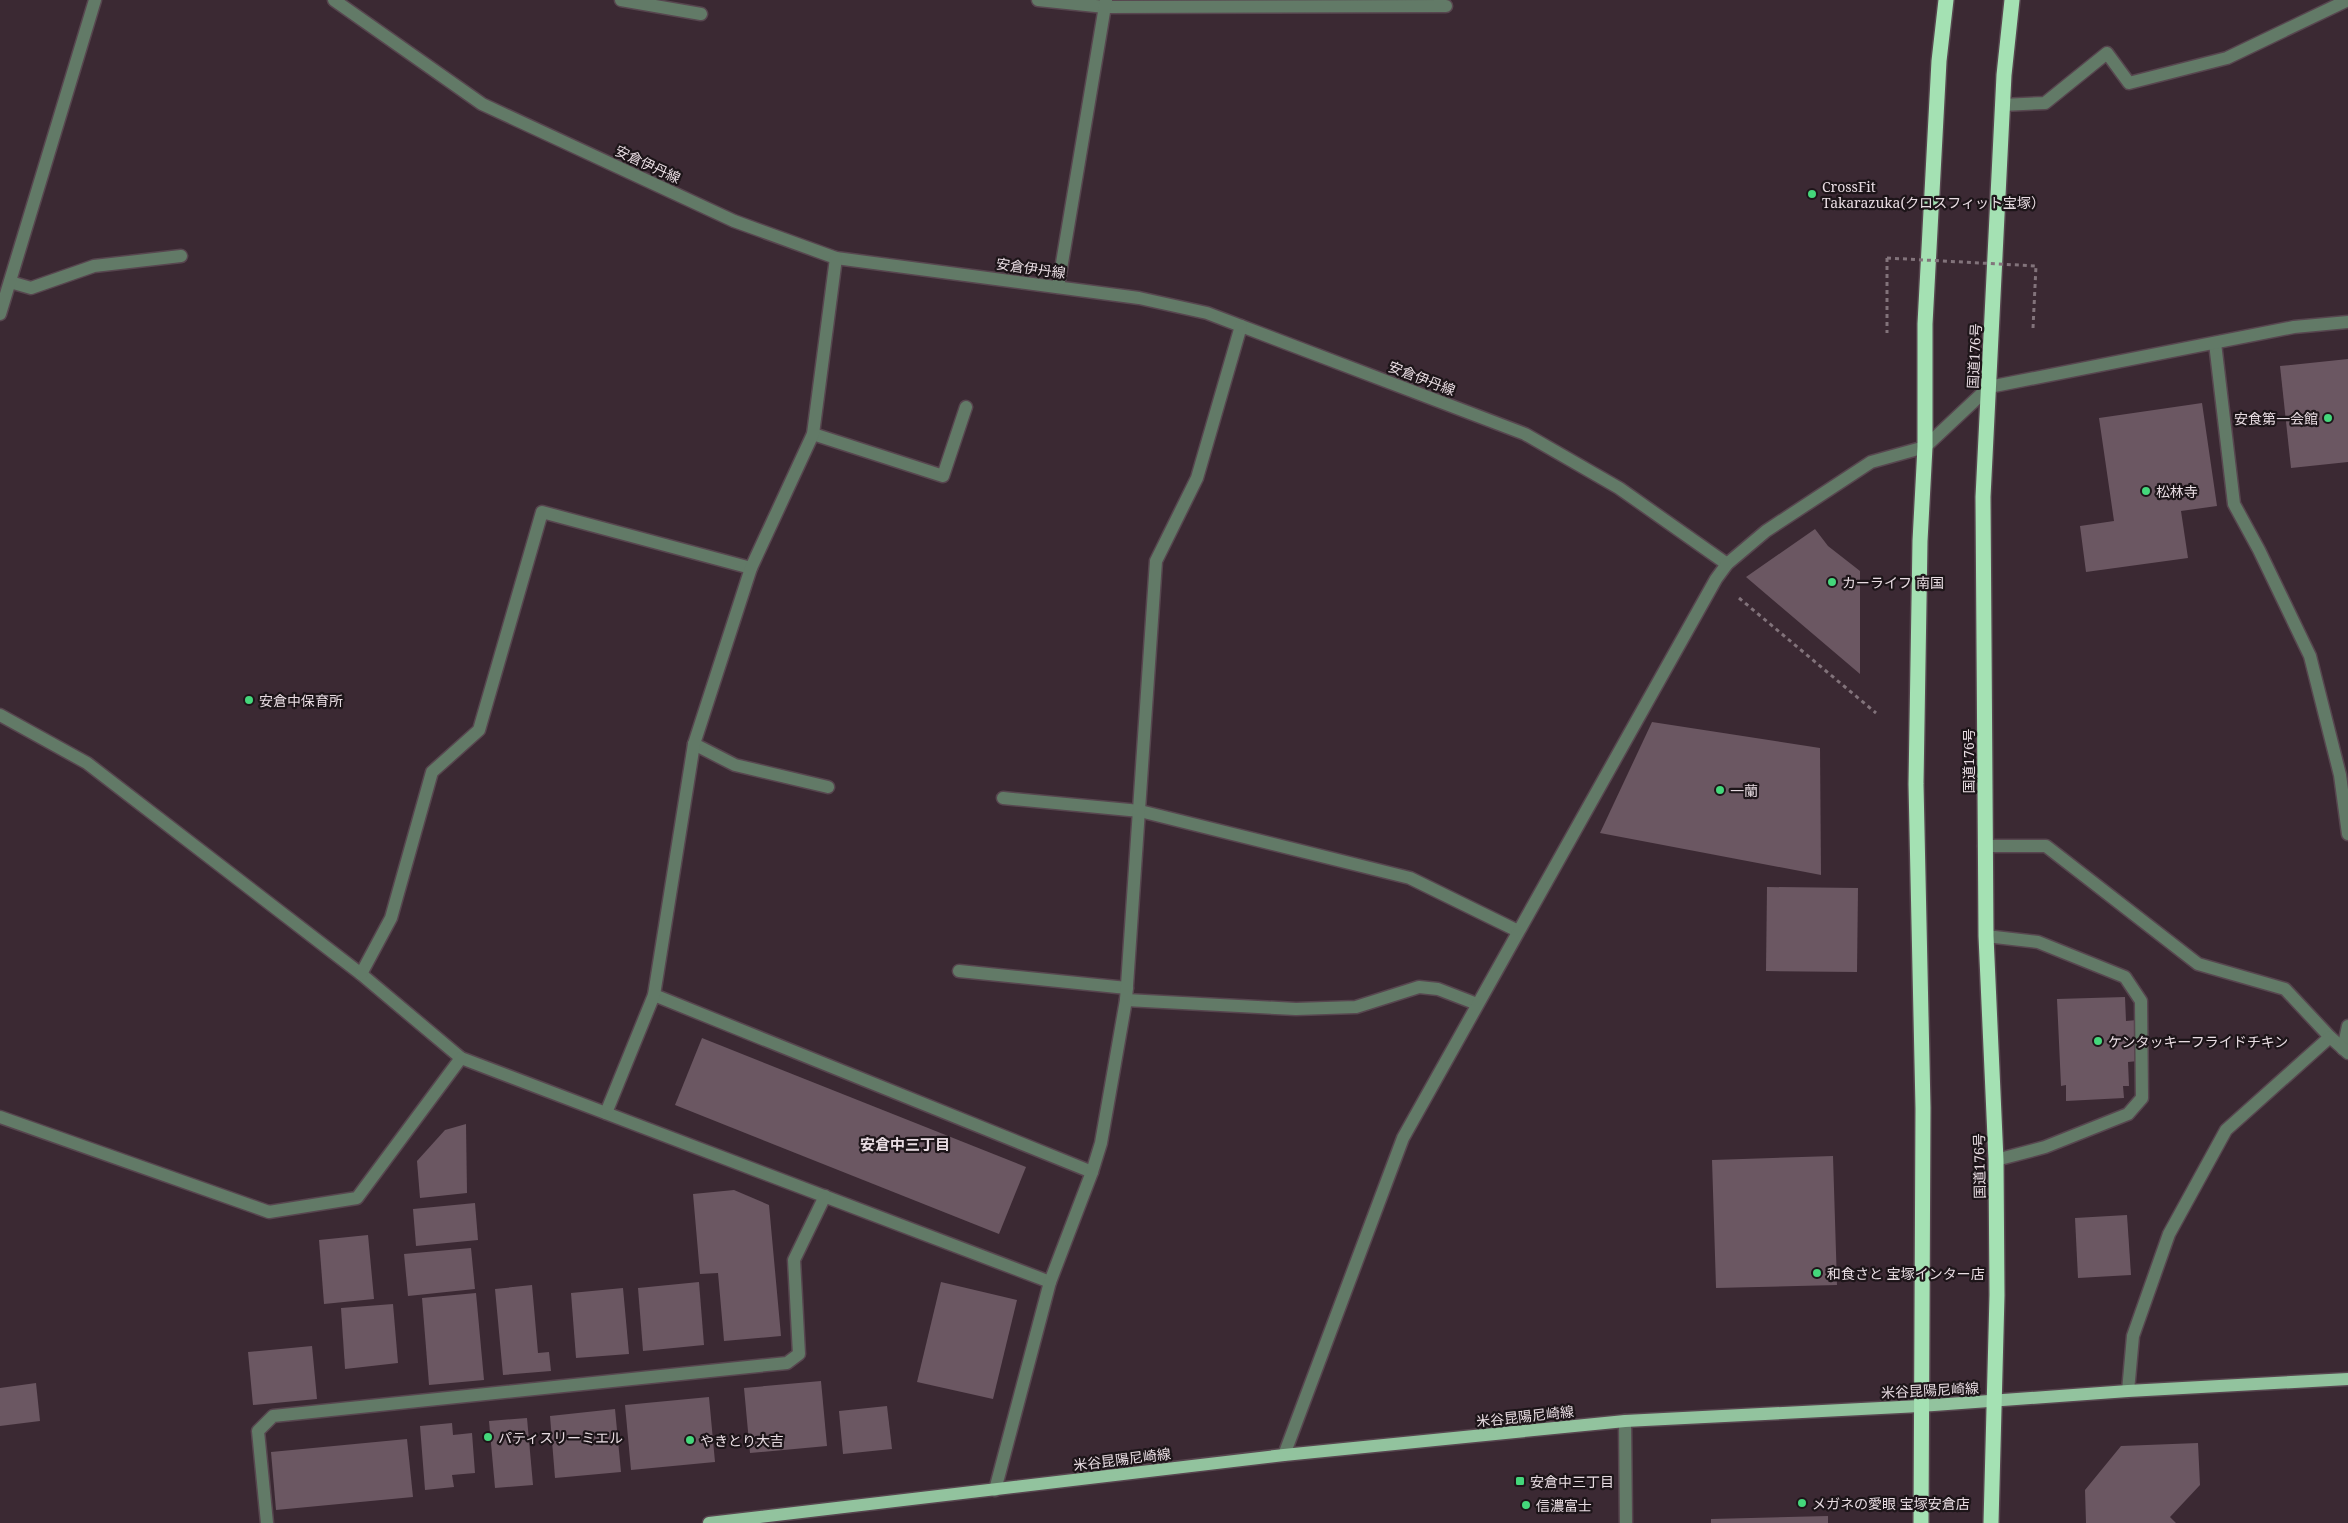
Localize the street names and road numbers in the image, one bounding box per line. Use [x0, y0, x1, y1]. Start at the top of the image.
street label: 安倉伊丹線 [612, 141, 684, 187]
street label: 安倉伊丹線 [995, 254, 1067, 282]
street label: 国道176号 [1963, 323, 1985, 389]
street label: 安倉伊丹線 [1386, 357, 1458, 399]
street label: 国道176号 [1959, 728, 1978, 794]
street label: 国道176号 [1969, 1133, 1989, 1199]
street label: 米谷昆陽尼崎線 [1881, 1378, 1979, 1402]
street label: 米谷昆陽尼崎線 [1475, 1401, 1575, 1431]
street label: 米谷昆陽尼崎線 [1072, 1444, 1172, 1474]

